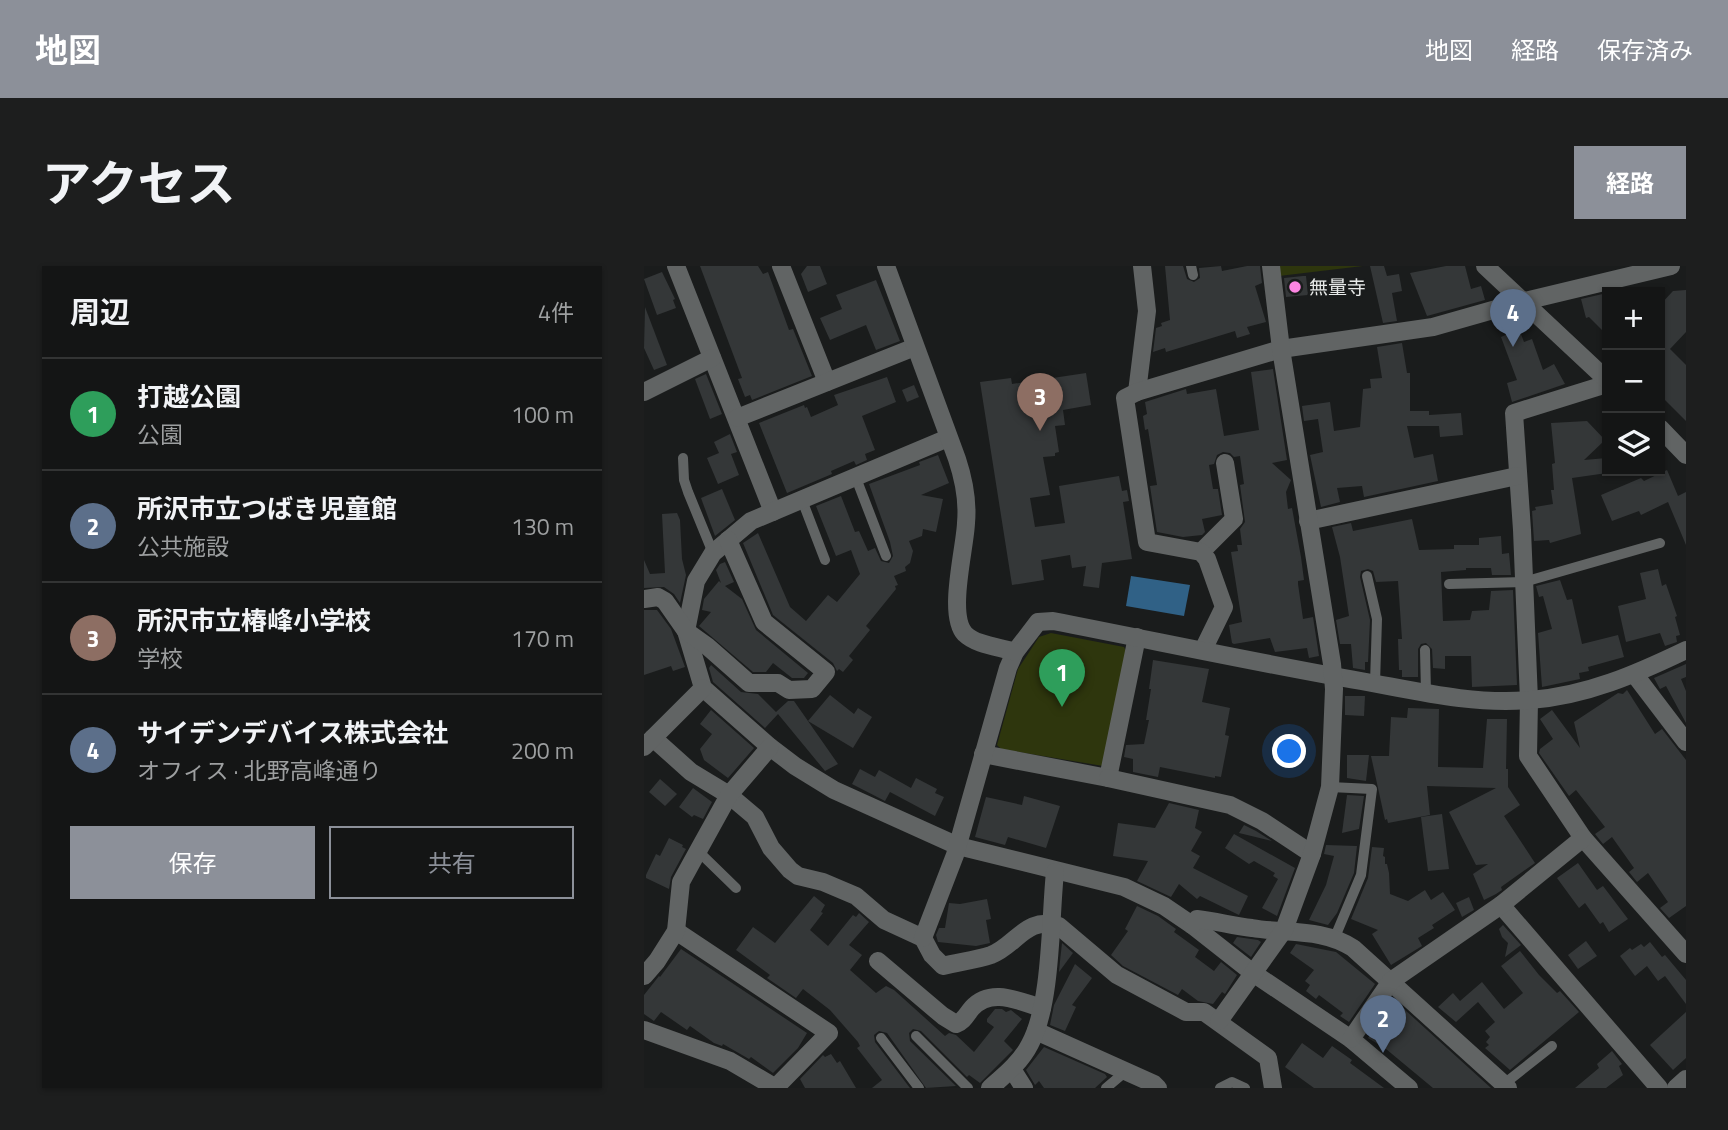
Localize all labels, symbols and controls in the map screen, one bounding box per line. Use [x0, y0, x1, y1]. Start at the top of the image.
text: 地図 [35, 25, 101, 75]
text: 地図 [1425, 32, 1473, 68]
text: 経路 [1511, 32, 1559, 68]
text: 保存済み [1597, 32, 1693, 68]
text: アクセス [42, 145, 236, 220]
button: 経路 [1574, 146, 1686, 219]
place label: 無量寺 [1309, 272, 1366, 301]
marker: 無量寺 [1287, 279, 1303, 295]
map controls [1602, 287, 1665, 476]
button: + [1602, 287, 1665, 350]
text: 周辺 [70, 289, 130, 335]
pin: 4 [1490, 289, 1536, 347]
text: 4件 [538, 295, 574, 330]
button: − [1602, 350, 1665, 413]
pin: 3 [1017, 373, 1063, 431]
text: 打越公園 [137, 377, 241, 416]
text: 1 [87, 397, 99, 432]
text: 100 m [511, 397, 574, 432]
button: layers [1602, 413, 1665, 476]
text: 公園 [137, 417, 183, 452]
text: 所沢市立つばき児童館 [137, 489, 397, 528]
text: 2 [87, 509, 99, 544]
text: 130 m [511, 509, 574, 544]
text: 公共施設 [137, 529, 229, 564]
text: 所沢市立椿峰小学校 [137, 601, 371, 640]
text: 3 [87, 621, 99, 656]
text: 170 m [511, 621, 574, 656]
text: 学校 [137, 641, 183, 676]
pin: 1 [1039, 649, 1085, 707]
text: サイデンデバイス株式会社 [137, 713, 448, 752]
text: 4 [87, 733, 99, 768]
text: 200 m [511, 733, 574, 768]
your location [1272, 734, 1306, 768]
text: オフィス · 北野高峰通り [137, 753, 382, 788]
button: 保存 [70, 826, 315, 899]
button: 共有 [329, 826, 574, 899]
pin: 2 [1360, 995, 1406, 1053]

